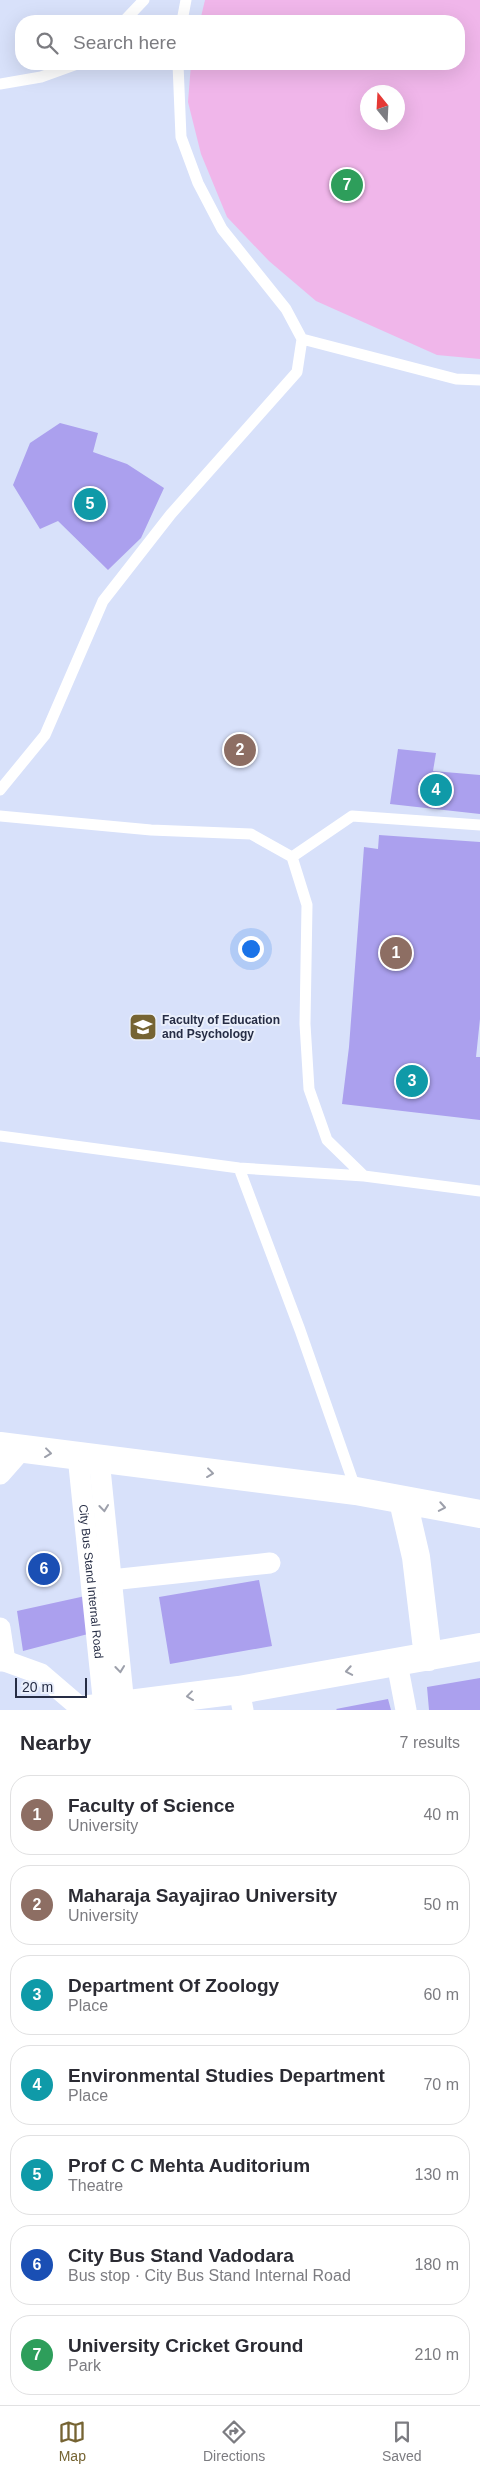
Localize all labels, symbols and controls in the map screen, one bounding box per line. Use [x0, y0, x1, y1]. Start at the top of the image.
search box [15, 15, 465, 70]
icon: search [33, 29, 61, 57]
text: Search here [73, 32, 177, 53]
north arrow [360, 85, 405, 130]
pin: 7 [331, 166, 363, 204]
pin: 5 [74, 485, 106, 523]
pin: 2 [224, 731, 256, 769]
pin: 4 [420, 771, 452, 809]
pin: 1 [380, 934, 412, 972]
your location [238, 936, 264, 962]
school or university icon: Faculty of Education and Psychology [128, 1012, 158, 1042]
place label: Faculty of Education and Psychology [162, 1013, 280, 1041]
pin: 3 [396, 1062, 428, 1100]
one-way arrow [45, 1447, 53, 1458]
one-way arrow [206, 1467, 214, 1478]
one-way arrow [437, 1502, 446, 1512]
street label: City Bus Stand Internal Road [76, 1504, 106, 1659]
one-way arrow [98, 1504, 109, 1512]
pin: 6 [28, 1550, 60, 1588]
one-way arrow [114, 1666, 125, 1674]
one-way arrow [345, 1666, 354, 1676]
scale bar [15, 1675, 88, 1698]
text: 20 m [22, 1679, 53, 1695]
one-way arrow [186, 1690, 194, 1701]
text: Nearby [20, 1731, 91, 1754]
text: 7 results [400, 1734, 460, 1751]
text: Faculty of Science [68, 1795, 235, 1816]
text: 1 [33, 1806, 41, 1823]
text: 40 m [423, 1806, 459, 1823]
text: University [68, 1817, 138, 1834]
text: Maharaja Sayajirao University [68, 1885, 337, 1906]
text: 2 [33, 1896, 41, 1913]
text: 50 m [423, 1896, 459, 1913]
text: University [68, 1907, 138, 1924]
text: Department Of Zoology [68, 1975, 279, 1996]
text: 3 [33, 1986, 41, 2003]
text: 60 m [423, 1986, 459, 2003]
text: Place [68, 1997, 108, 2014]
text: Environmental Studies Department [68, 2065, 385, 2086]
text: 4 [33, 2076, 41, 2093]
text: 70 m [423, 2076, 459, 2093]
text: Place [68, 2087, 108, 2104]
text: Prof C C Mehta Auditorium [68, 2155, 310, 2176]
text: 5 [33, 2166, 41, 2183]
text: 130 m [415, 2166, 459, 2183]
text: Theatre [68, 2177, 123, 2194]
text: City Bus Stand Vadodara [68, 2245, 294, 2266]
text: 6 [33, 2256, 41, 2273]
text: 180 m [415, 2256, 459, 2273]
text: Bus stop · City Bus Stand Internal Road [68, 2267, 351, 2284]
text: University Cricket Ground [68, 2335, 303, 2356]
text: 7 [33, 2346, 41, 2363]
text: 210 m [415, 2346, 459, 2363]
text: Park [68, 2357, 101, 2374]
tab: Map [58, 2418, 86, 2464]
tab: Directions [203, 2418, 265, 2464]
tab: Saved [382, 2418, 422, 2464]

